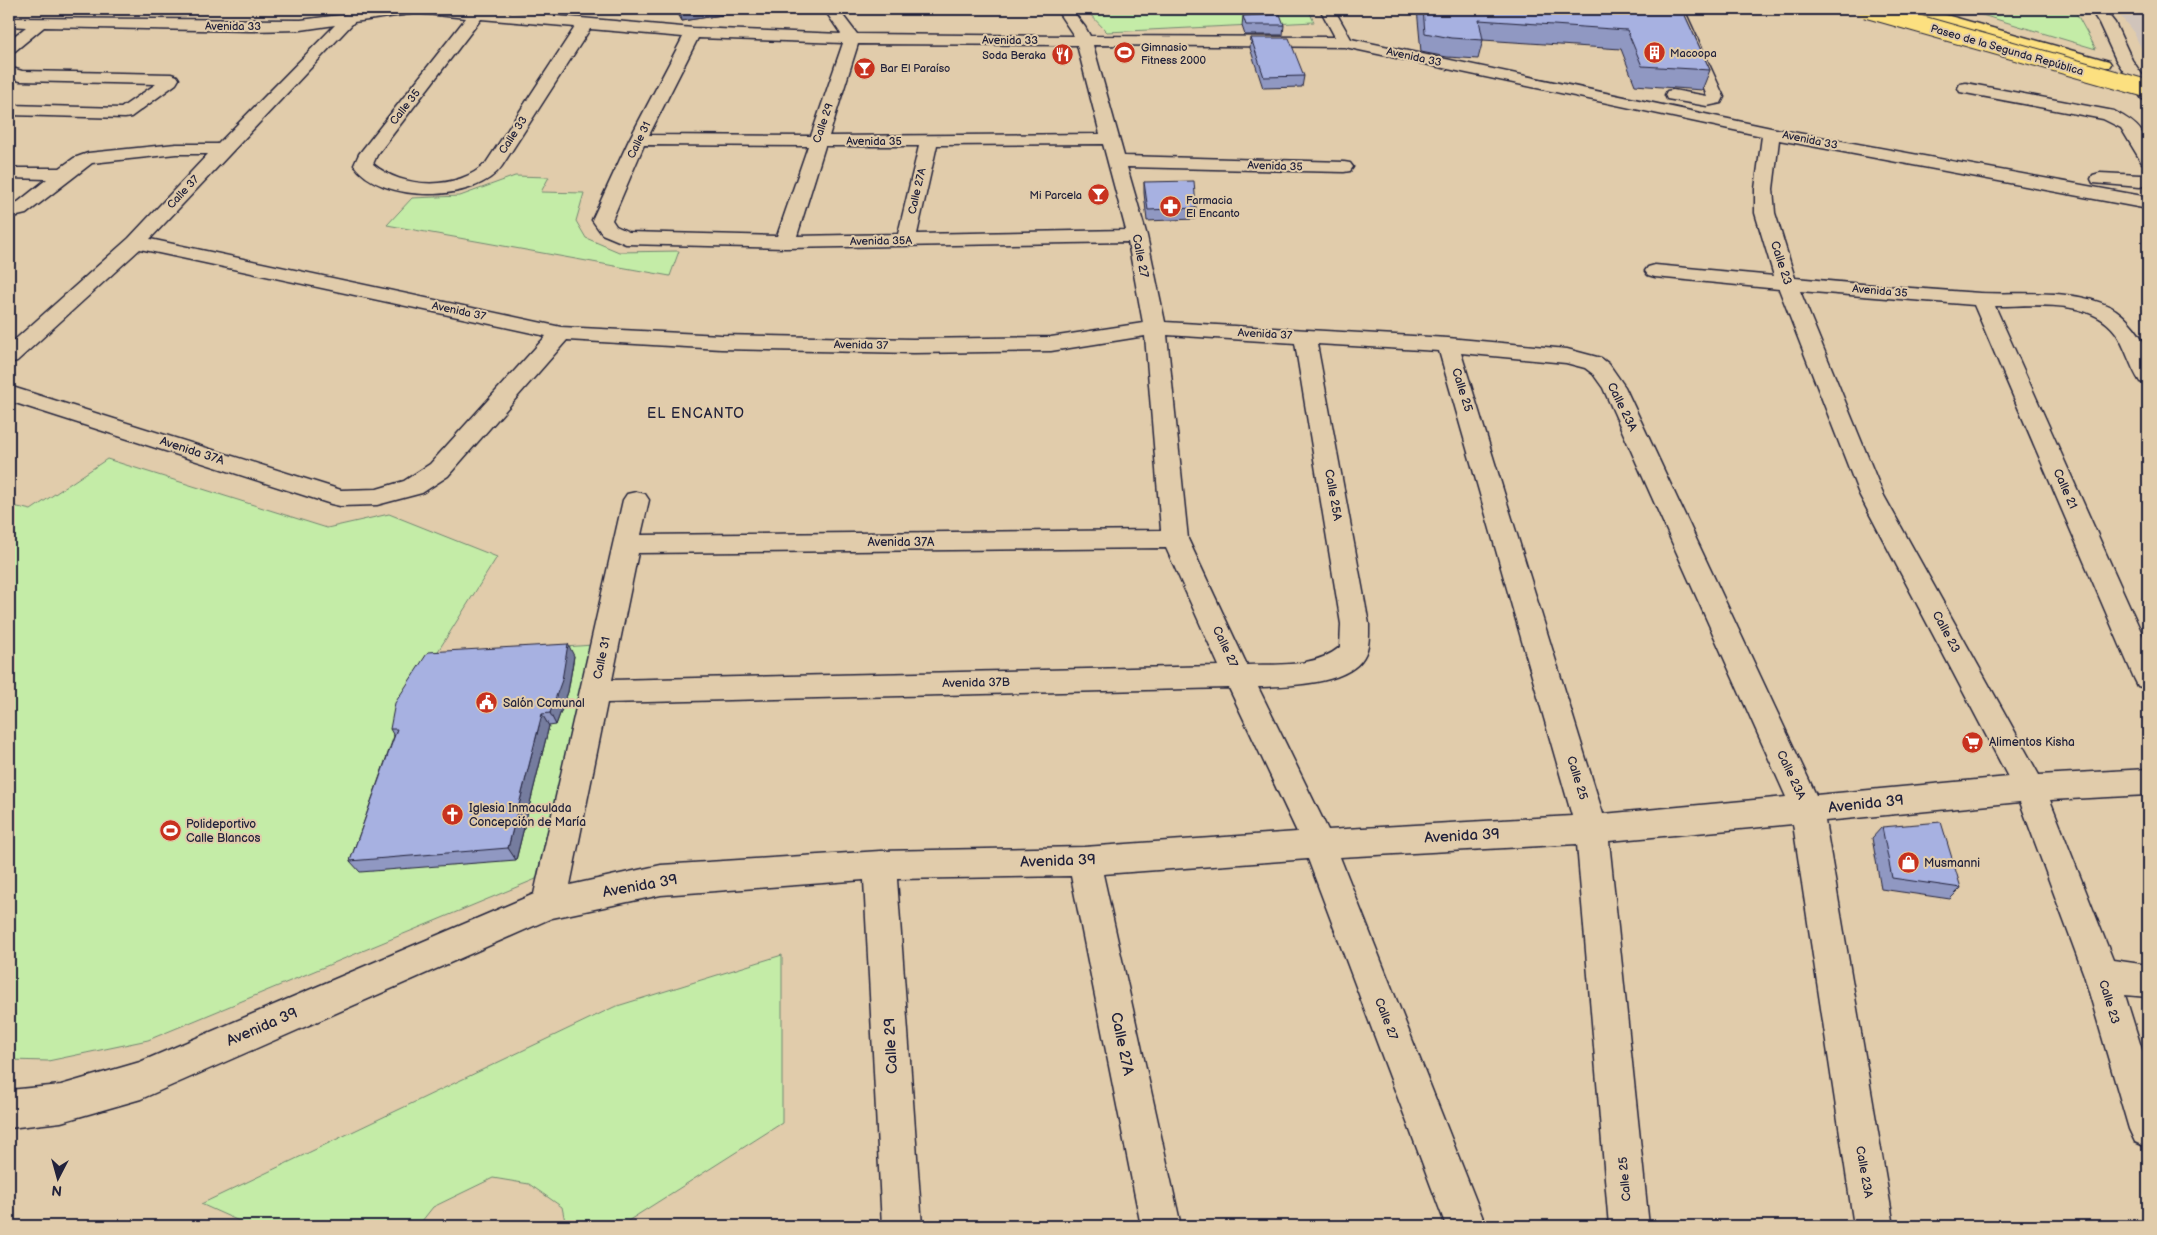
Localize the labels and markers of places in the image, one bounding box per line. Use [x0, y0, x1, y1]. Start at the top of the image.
sports icon: Gimnasio Fitness 2000 [1113, 41, 1137, 65]
place label: Gimnasio Fitness 2000 [1141, 41, 1207, 67]
building icon: Macoopa [1642, 41, 1666, 65]
restaurant icon: Soda Beraka [1050, 43, 1074, 67]
place label: Macoopa [1670, 47, 1717, 60]
place label: Soda Beraka [982, 49, 1046, 62]
bar icon: Bar El Paraíso [852, 56, 876, 80]
place label: Bar El Paraíso [880, 62, 950, 75]
bar icon: Mi Parcela [1086, 183, 1110, 207]
place label: Mi Parcela [1030, 189, 1082, 202]
pharmacy icon: Farmacia El Encanto [1158, 194, 1182, 218]
place label: Farmacia El Encanto [1186, 194, 1240, 220]
public building icon: Salón Comunal [475, 691, 499, 715]
place label: Salón Comunal [503, 696, 585, 711]
supermarket icon: Alimentos Kisha [1961, 730, 1985, 754]
place label: Alimentos Kisha [1989, 735, 2075, 750]
place label: Iglesia Inmaculada Concepción de María [469, 801, 586, 830]
church icon: Iglesia Inmaculada Concepción de María [441, 803, 465, 827]
place label: Polideportivo Calle Blancos [186, 817, 261, 846]
sports icon: Polideportivo Calle Blancos [158, 819, 182, 843]
shop icon: Musmanni [1896, 851, 1920, 875]
place label: Musmanni [1924, 856, 1980, 871]

